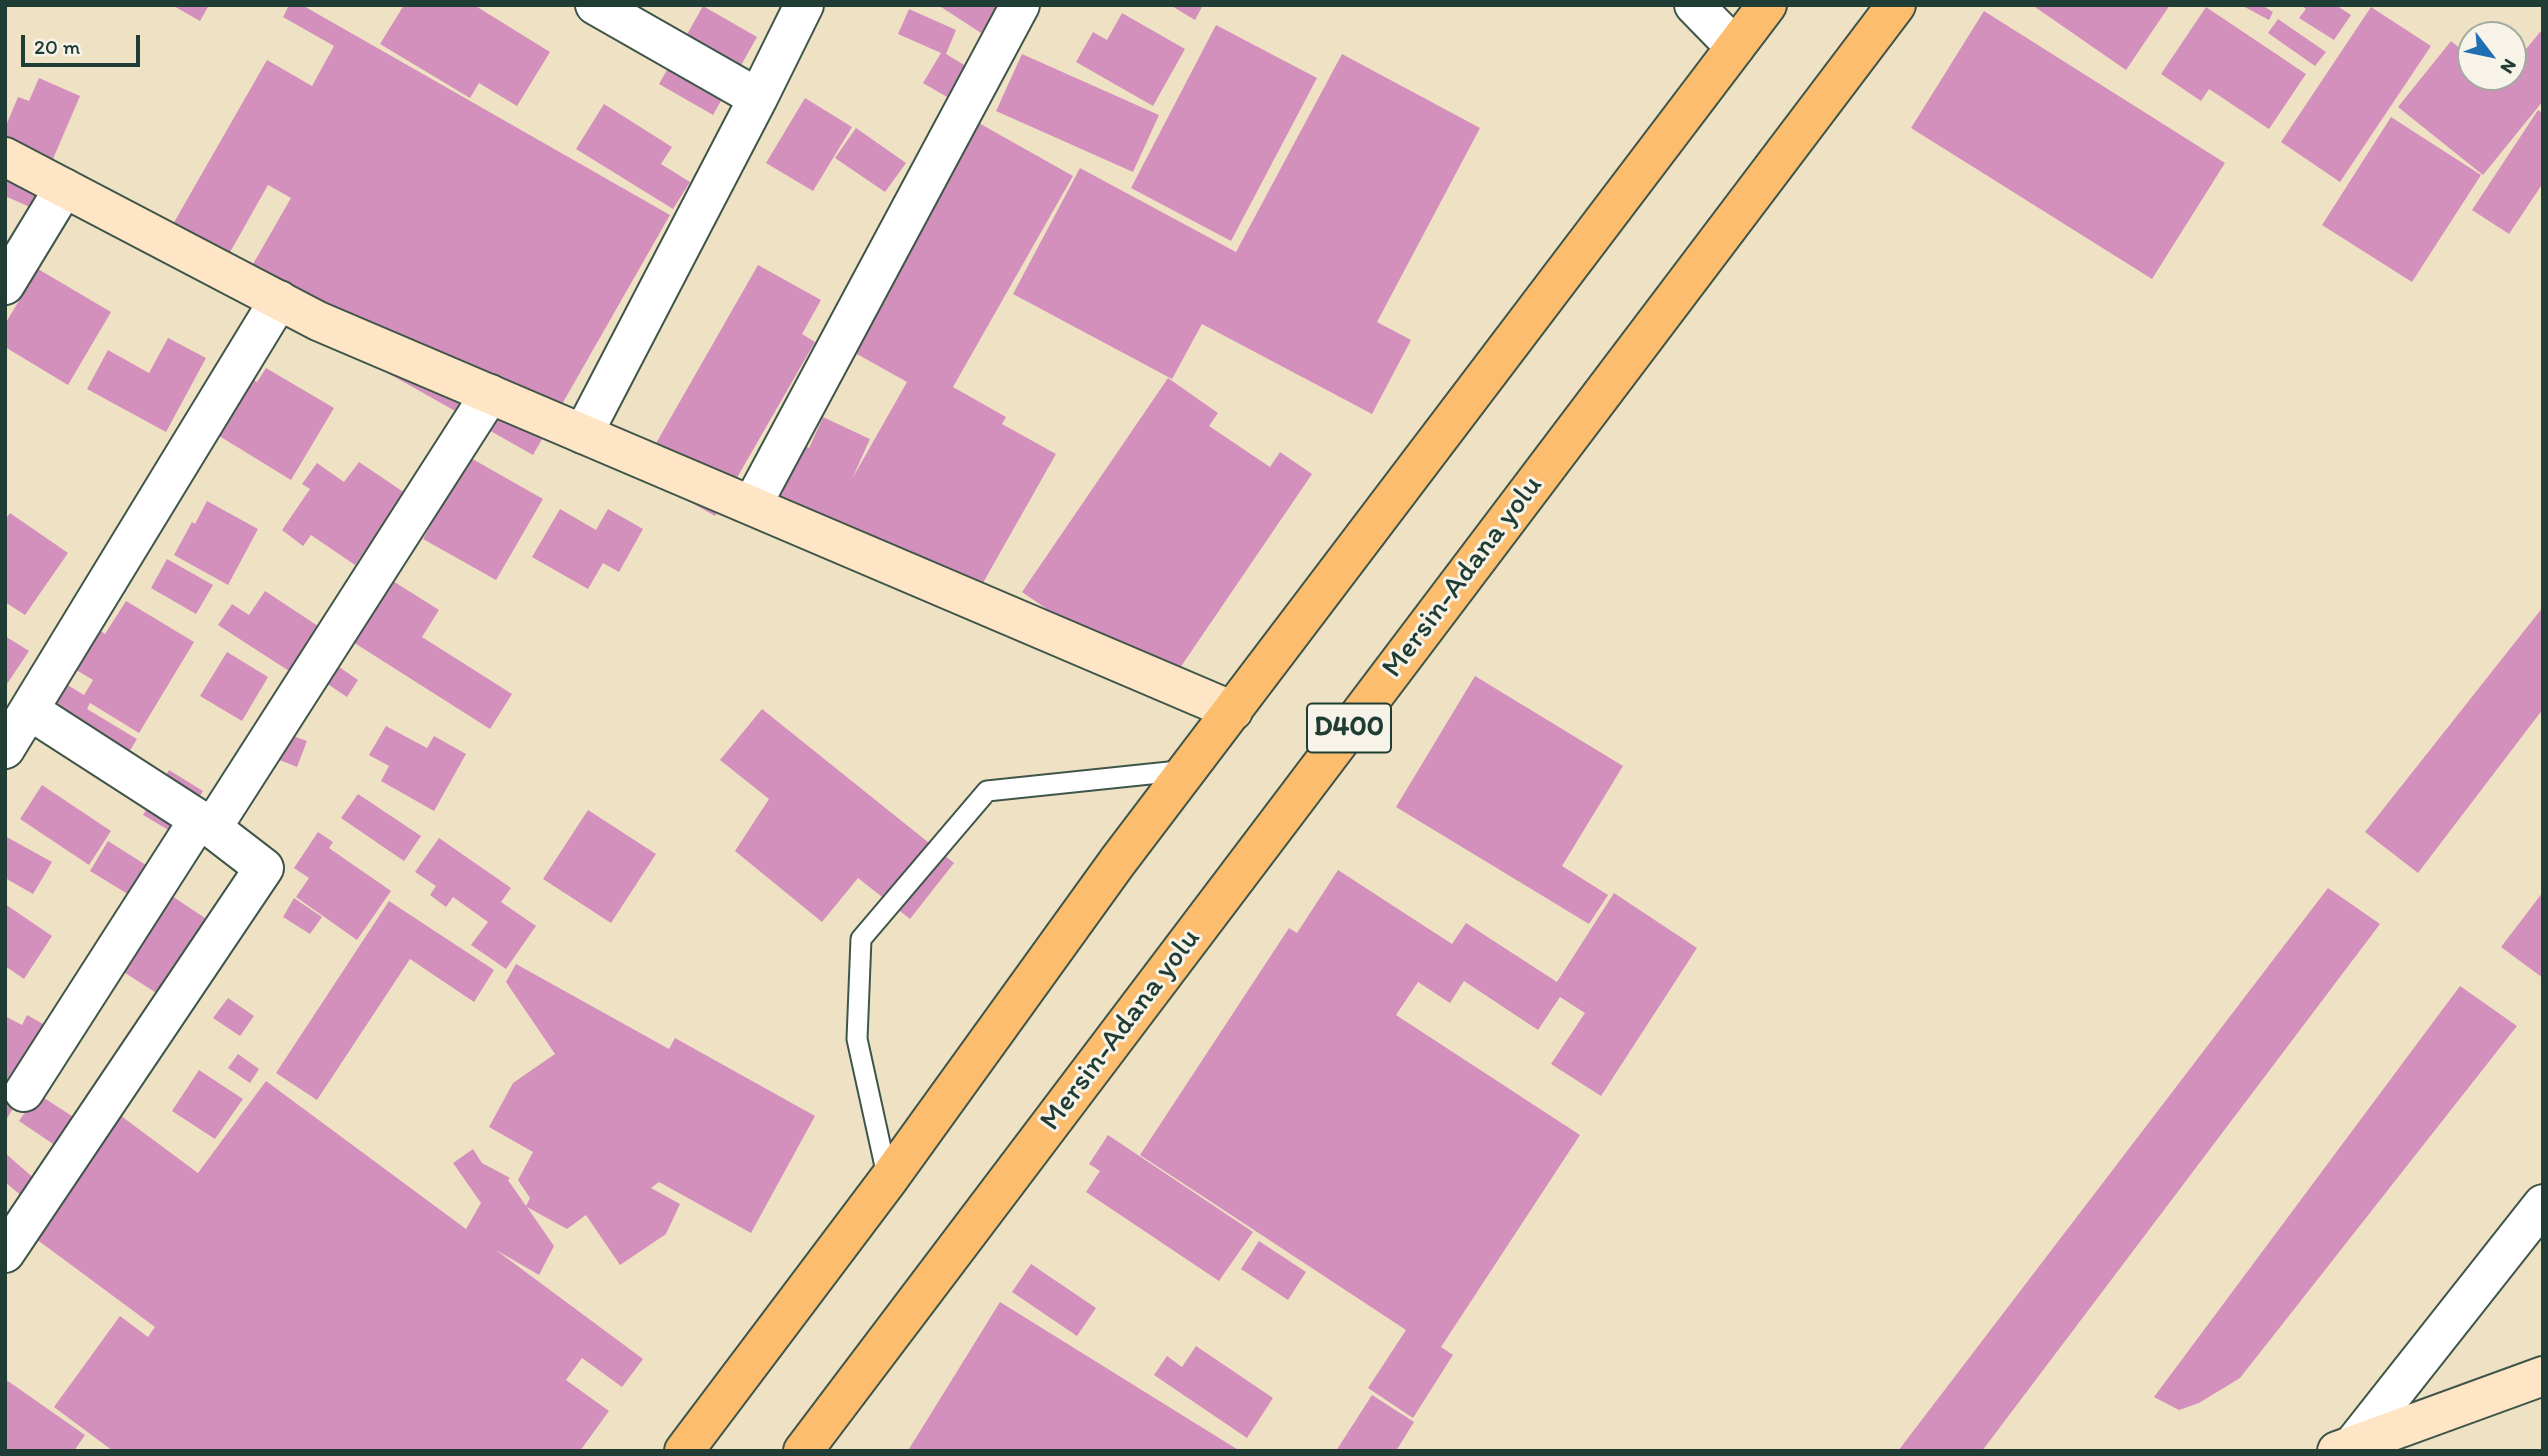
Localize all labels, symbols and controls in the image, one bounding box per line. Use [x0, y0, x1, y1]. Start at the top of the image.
scale bar [24, 21, 144, 65]
north arrow [2457, 21, 2527, 91]
text: 20 m [34, 34, 80, 59]
text: N [2495, 55, 2522, 78]
street label: Mersin-Adana yolu [1375, 469, 1551, 685]
road number: D400 [1307, 704, 1391, 752]
street label: Mersin-Adana yolu [1033, 922, 1209, 1138]

